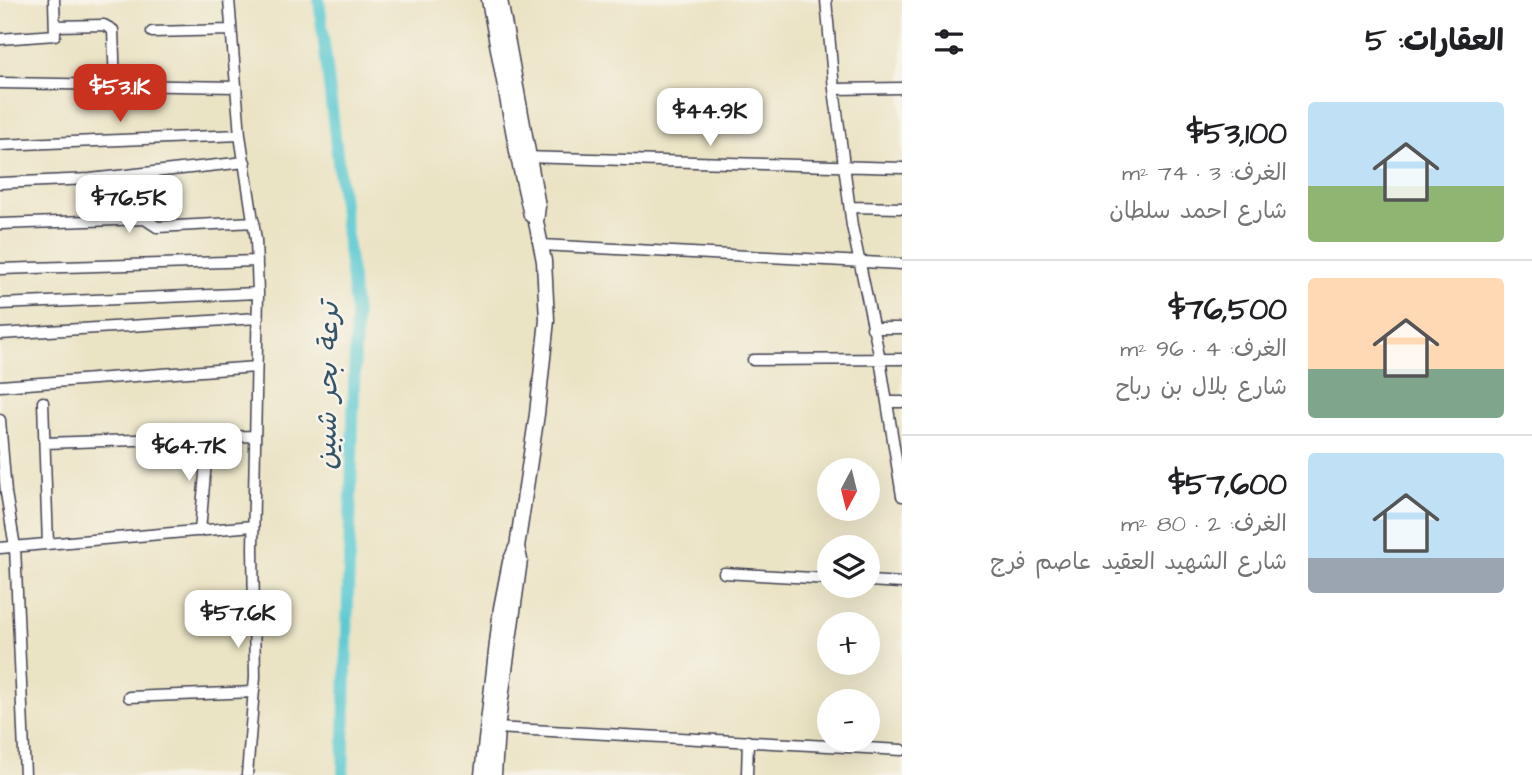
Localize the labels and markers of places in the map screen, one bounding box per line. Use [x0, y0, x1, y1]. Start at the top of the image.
pin: $53.1K [63, 64, 177, 124]
pin: $44.9K [653, 88, 767, 148]
pin: $76.5K [72, 176, 186, 235]
pin: $64.7K [132, 424, 246, 483]
pin: $57.6K [181, 590, 295, 650]

